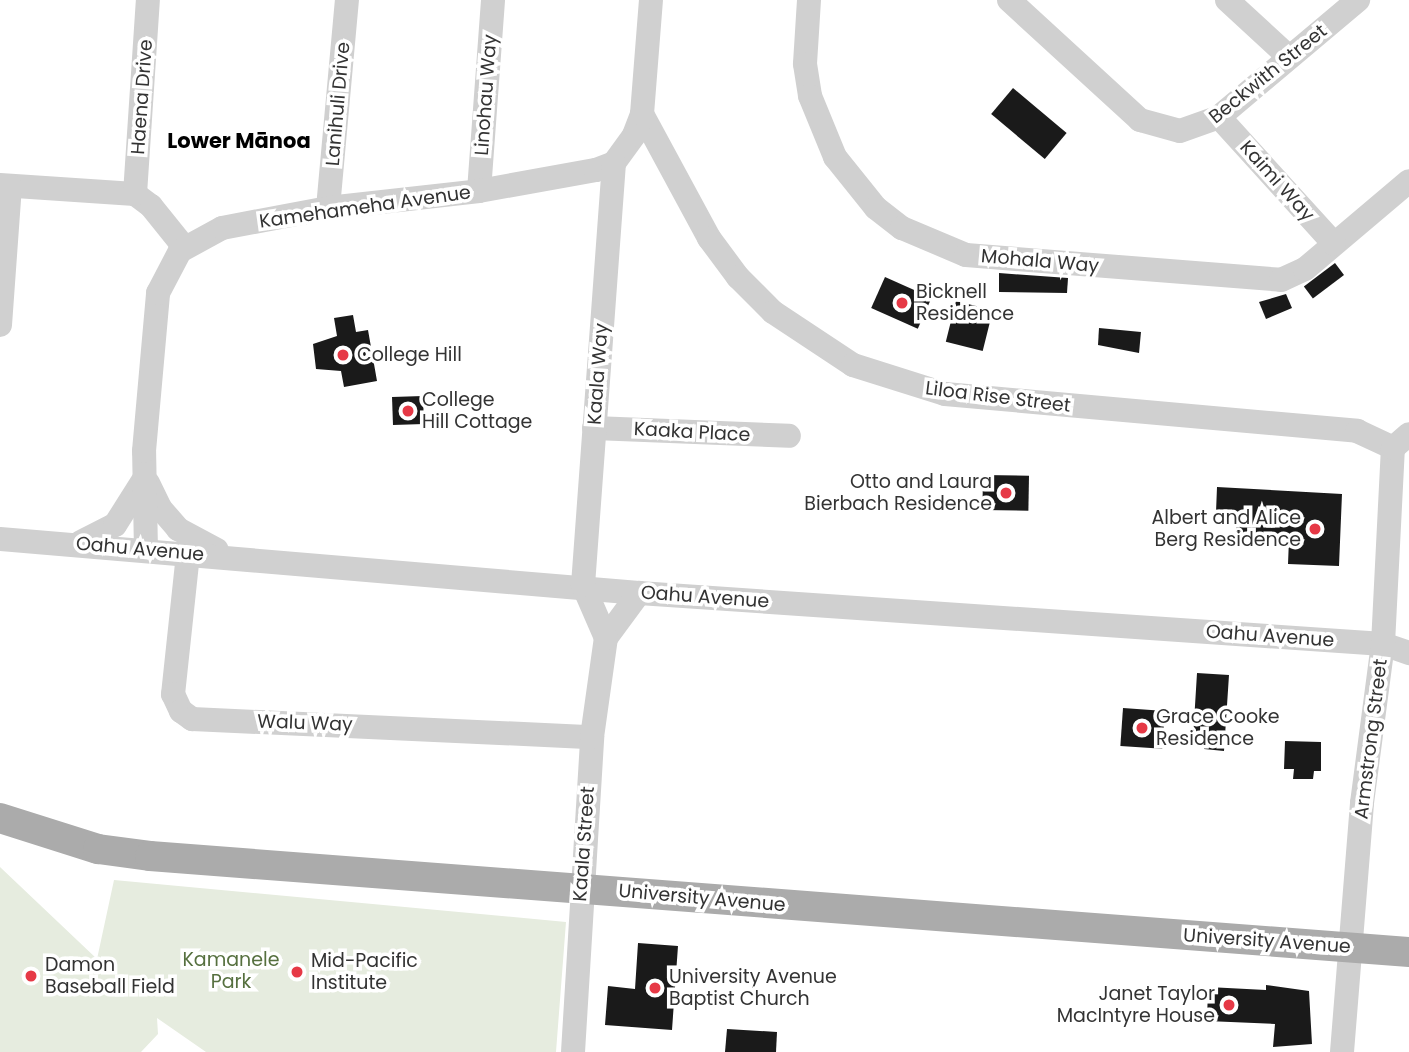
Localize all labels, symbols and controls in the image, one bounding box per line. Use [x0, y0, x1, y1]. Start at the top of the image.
street label: Beckwith Street [1205, 20, 1331, 128]
street label: Linohau Way [470, 34, 502, 156]
street label: Haena Drive [127, 39, 157, 155]
street label: Lanihuli Drive [321, 41, 355, 167]
district label: Lower Mānoa [167, 128, 311, 154]
street label: Kaimi Way [1235, 136, 1319, 226]
street label: Kamehameha Avenue [258, 181, 472, 233]
street label: Mohala Way [980, 244, 1100, 278]
place label: Bicknell Residence [916, 281, 1014, 325]
marker: Bicknell Residence [894, 295, 910, 311]
street label: Kaala Way [583, 322, 613, 426]
place label: College Hill [357, 344, 462, 366]
marker: College Hill [335, 347, 351, 363]
street label: Liloa Rise Street [924, 377, 1072, 417]
place label: College Hill Cottage [422, 389, 532, 433]
marker: College Hill Cottage [400, 403, 416, 419]
street label: Kaaka Place [633, 418, 751, 446]
place label: Otto and Laura Bierbach Residence [804, 471, 992, 515]
marker: Otto and Laura Bierbach Residence [998, 485, 1014, 501]
place label: Albert and Alice Berg Residence [1151, 507, 1301, 551]
marker: Albert and Alice Berg Residence [1307, 521, 1323, 537]
street label: Oahu Avenue [75, 532, 205, 566]
street label: Oahu Avenue [640, 581, 770, 613]
street label: Oahu Avenue [1205, 620, 1335, 652]
street label: Armstrong Street [1350, 658, 1392, 820]
place label: Grace Cooke Residence [1156, 706, 1280, 750]
street label: Walu Way [257, 710, 353, 736]
marker: Grace Cooke Residence [1134, 720, 1150, 736]
street label: Kaala Street [569, 786, 599, 902]
street label: University Avenue [617, 879, 787, 917]
street label: University Avenue [1183, 924, 1351, 958]
park label: Kamanele Park [182, 949, 280, 993]
place label: Mid-Pacific Institute [311, 950, 418, 994]
place label: Damon Baseball Field [45, 954, 175, 998]
marker: Mid-Pacific Institute [289, 964, 305, 980]
place label: University Avenue Baptist Church [669, 966, 837, 1010]
marker: Damon Baseball Field [23, 968, 39, 984]
marker: University Avenue Baptist Church [647, 980, 663, 996]
place label: Janet Taylor MacIntyre House [1057, 983, 1215, 1027]
marker: Janet Taylor MacIntyre House [1221, 997, 1237, 1013]

